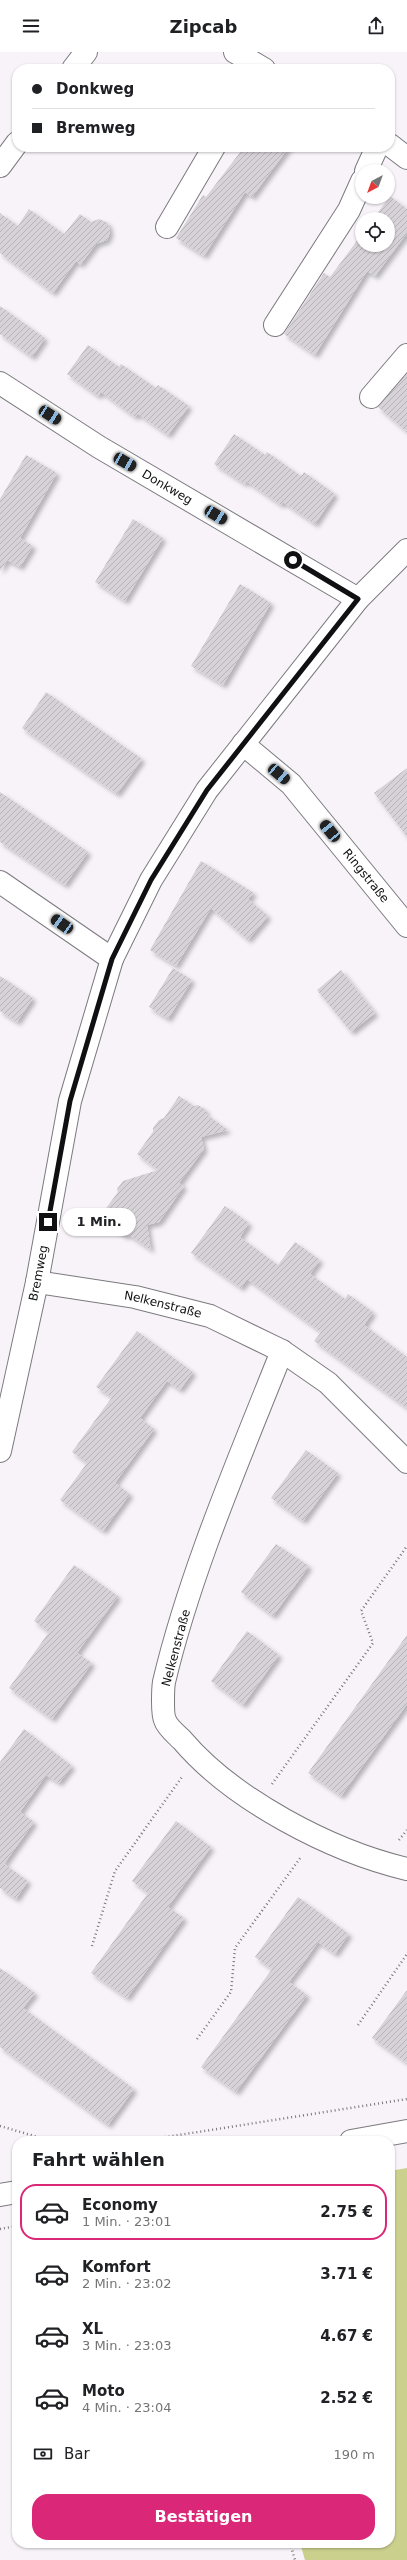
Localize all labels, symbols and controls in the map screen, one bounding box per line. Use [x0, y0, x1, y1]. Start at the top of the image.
icon: menu [20, 15, 42, 37]
icon: share [365, 15, 387, 37]
text: Zipcab [170, 16, 237, 37]
text: Donkweg [56, 80, 134, 98]
text: Bremweg [56, 119, 135, 137]
north arrow [355, 164, 395, 204]
map controls [355, 164, 395, 252]
button: locate [355, 212, 395, 252]
car [37, 403, 63, 427]
car [112, 451, 138, 473]
street label: Donkweg [140, 467, 195, 507]
car [203, 504, 229, 526]
route start [284, 551, 302, 569]
car [266, 762, 292, 786]
car [318, 818, 342, 844]
street label: Ringstraße [340, 846, 392, 905]
car [49, 912, 75, 936]
callout: 1 Min. [62, 1208, 136, 1236]
route end [39, 1213, 57, 1231]
text: 1 Min. [76, 1214, 122, 1229]
street label: Bremweg [26, 1244, 51, 1302]
street label: Nelkenstraße [123, 1288, 203, 1321]
street label: Nelkenstraße [159, 1608, 193, 1688]
text: Fahrt wählen [32, 2149, 165, 2170]
icon: car [34, 2194, 70, 2230]
text: Economy [82, 2196, 158, 2214]
text: 2.75 € [320, 2203, 373, 2221]
text: 1 Min. · 23:01 [82, 2214, 171, 2229]
icon: car [34, 2256, 70, 2292]
text: Komfort [82, 2258, 151, 2276]
text: 3.71 € [320, 2265, 373, 2283]
text: 2 Min. · 23:02 [82, 2276, 171, 2291]
icon: car [34, 2318, 70, 2354]
text: XL [82, 2320, 103, 2338]
text: 4.67 € [320, 2327, 373, 2345]
text: 3 Min. · 23:03 [82, 2338, 171, 2353]
icon: car [34, 2380, 70, 2416]
text: Moto [82, 2382, 125, 2400]
text: 2.52 € [320, 2389, 373, 2407]
text: 4 Min. · 23:04 [82, 2400, 171, 2415]
icon: cash [32, 2443, 54, 2465]
text: Bar [64, 2445, 90, 2463]
text: 190 m [333, 2447, 375, 2462]
button: Bestätigen [32, 2494, 375, 2540]

